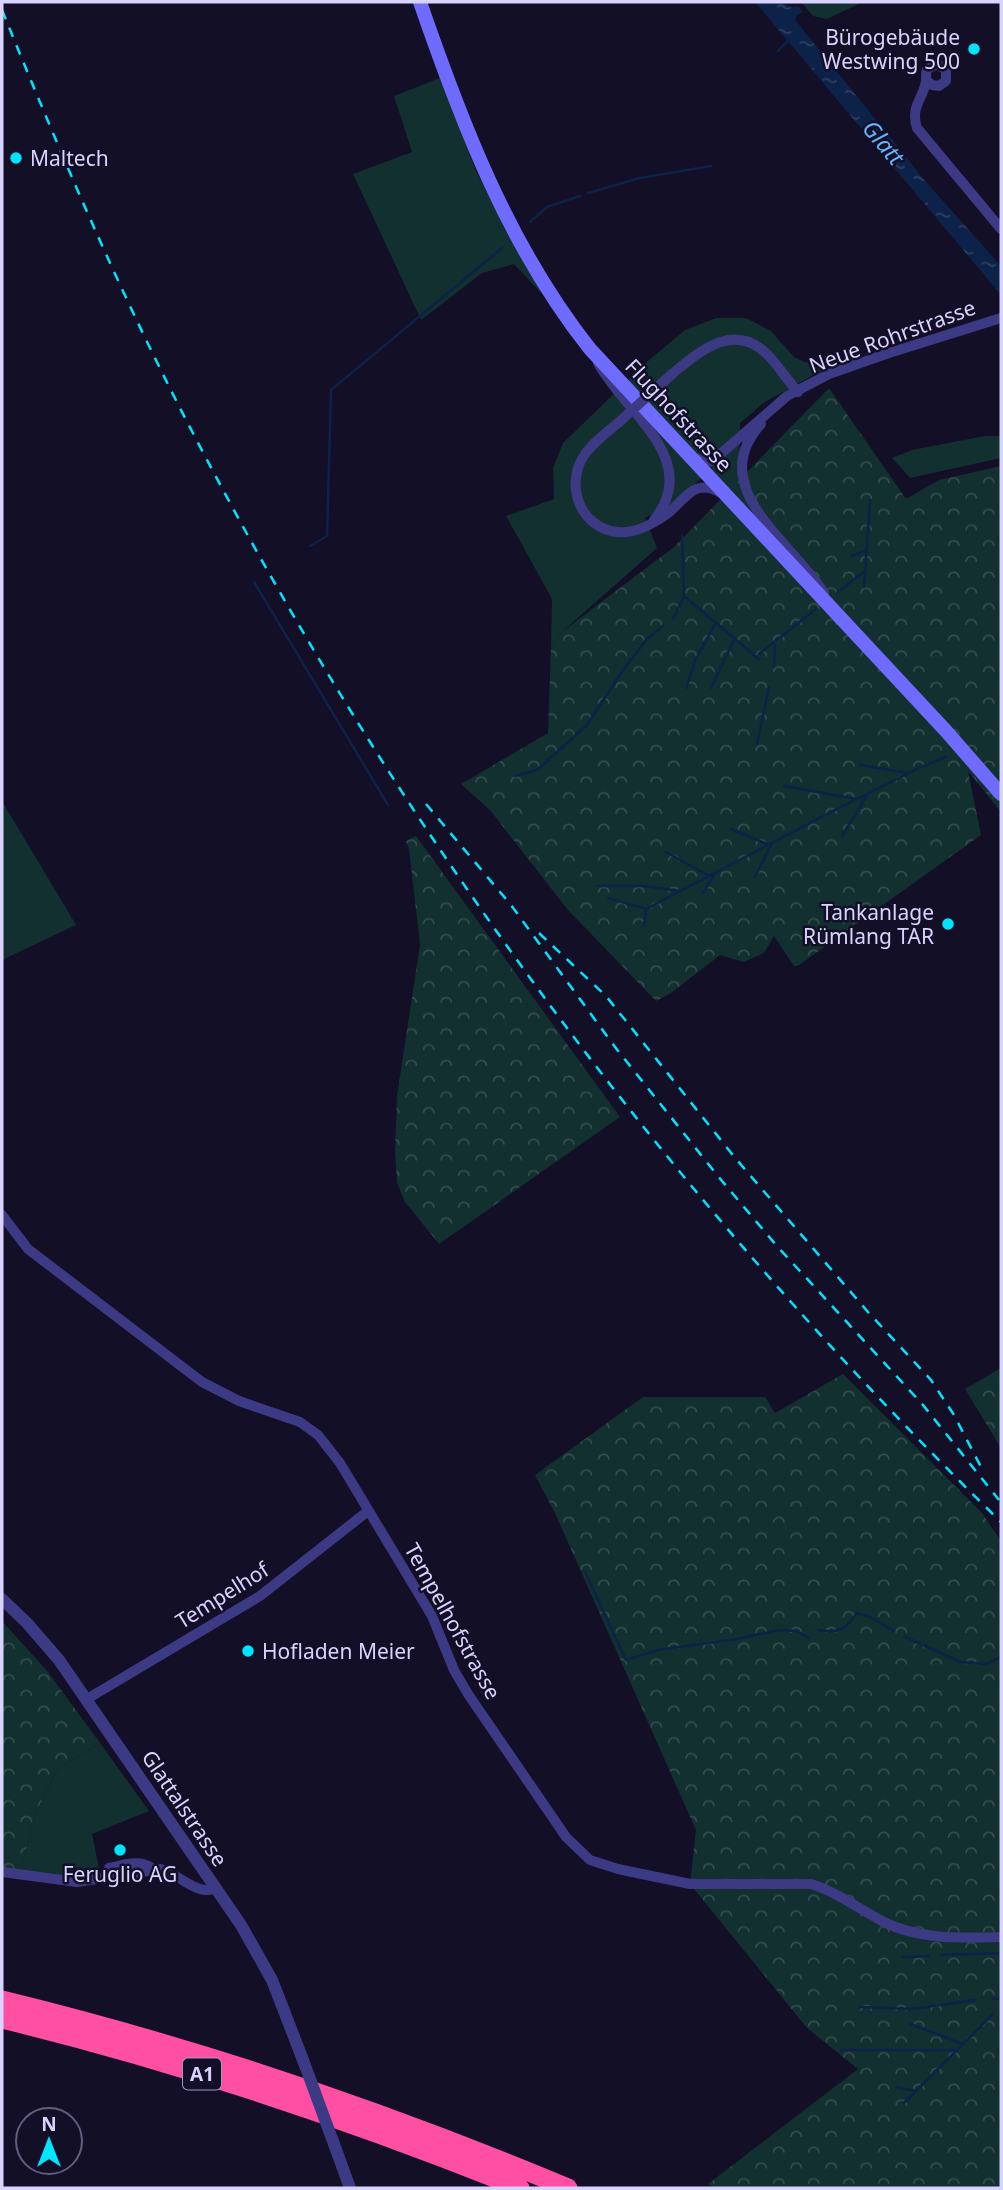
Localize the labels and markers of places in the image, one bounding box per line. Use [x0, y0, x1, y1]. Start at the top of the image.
place label: Bürogebäude Westwing 500 [822, 23, 960, 75]
marker: Bürogebäude Westwing 500 [966, 41, 982, 57]
place label: Maltech [30, 144, 109, 172]
marker: Maltech [8, 150, 24, 166]
place label: Tankanlage Rümlang TAR [803, 898, 934, 950]
marker: Tankanlage Rümlang TAR [940, 916, 956, 932]
place label: Hofladen Meier [262, 1637, 415, 1665]
marker: Hofladen Meier [240, 1643, 256, 1659]
marker: Feruglio AG [112, 1842, 128, 1858]
place label: Feruglio AG [63, 1860, 177, 1888]

